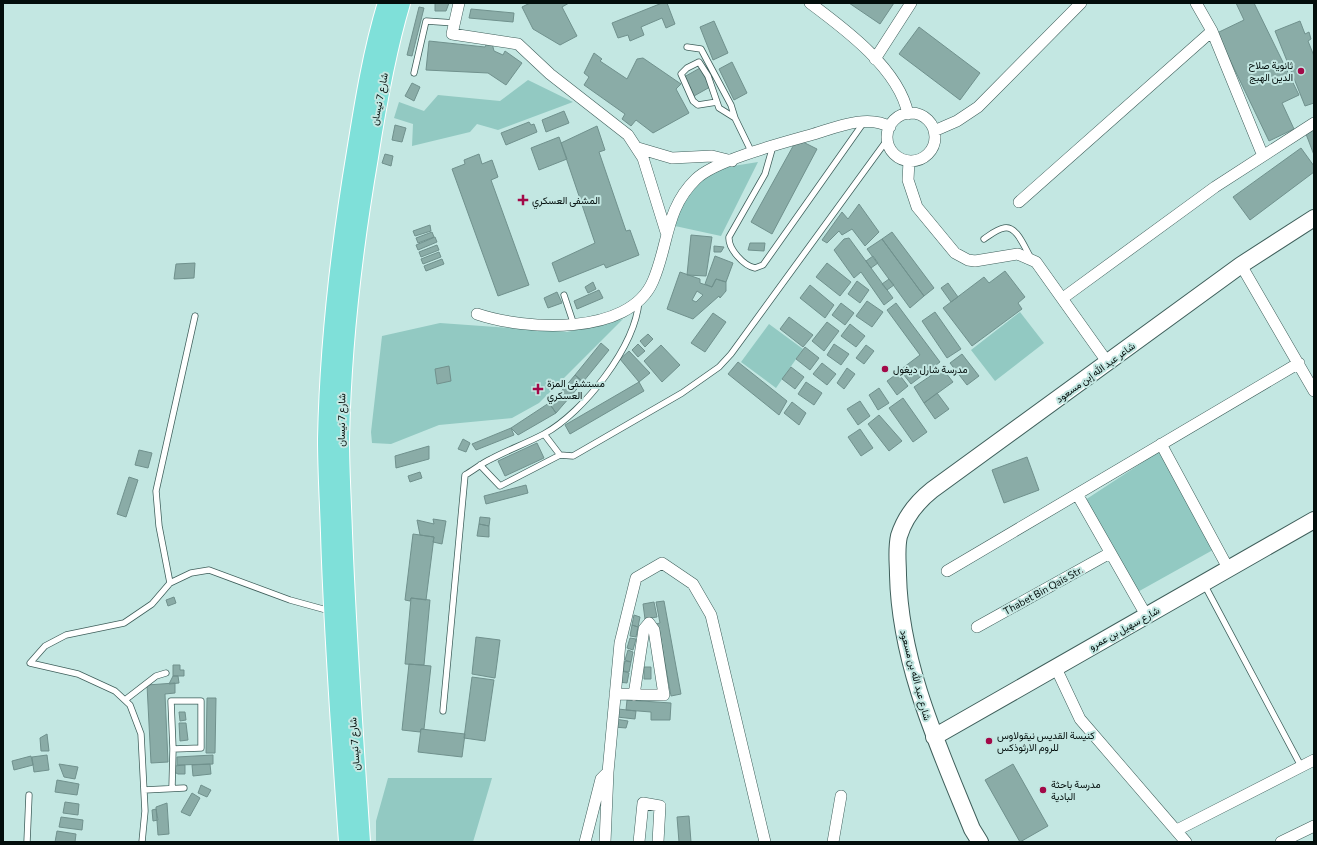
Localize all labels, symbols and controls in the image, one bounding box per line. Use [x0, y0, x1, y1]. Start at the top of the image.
place label: ثانوية صلاح الدين الهبج [1248, 59, 1293, 84]
marker: ثانوية صلاح الدين الهبج [1296, 66, 1306, 76]
street label: شارع 7 نيسان [368, 71, 391, 127]
marker: المشفى العسكري [517, 194, 529, 206]
place label: المشفى العسكري [532, 194, 600, 209]
street label: شاعر عبد الله إبن مسعود [1053, 339, 1138, 406]
place label: مدرسة شارل ديغول [893, 363, 968, 376]
marker: مدرسة شارل ديغول [880, 364, 890, 374]
place label: مستشفى المزة العسكري [547, 377, 605, 404]
marker: مستشفى المزة العسكري [532, 383, 544, 395]
street label: شارع 7 نيسان [335, 393, 348, 447]
street label: Thabet Bin Qais Str. [1001, 563, 1085, 617]
street label: شارع سهيل بن عمرو [1087, 604, 1162, 653]
street label: شارع عبد الله بن مسعود [897, 628, 934, 722]
street label: شارع 7 نيسان [346, 717, 363, 771]
place label: كنيسة القديس نيقولاوس للروم الارثوذكس [997, 729, 1095, 754]
marker: كنيسة القديس نيقولاوس للروم الارثوذكس [984, 736, 994, 746]
place label: مدرسة باحثة البادية [1051, 778, 1101, 803]
marker: مدرسة باحثة البادية [1038, 785, 1048, 795]

